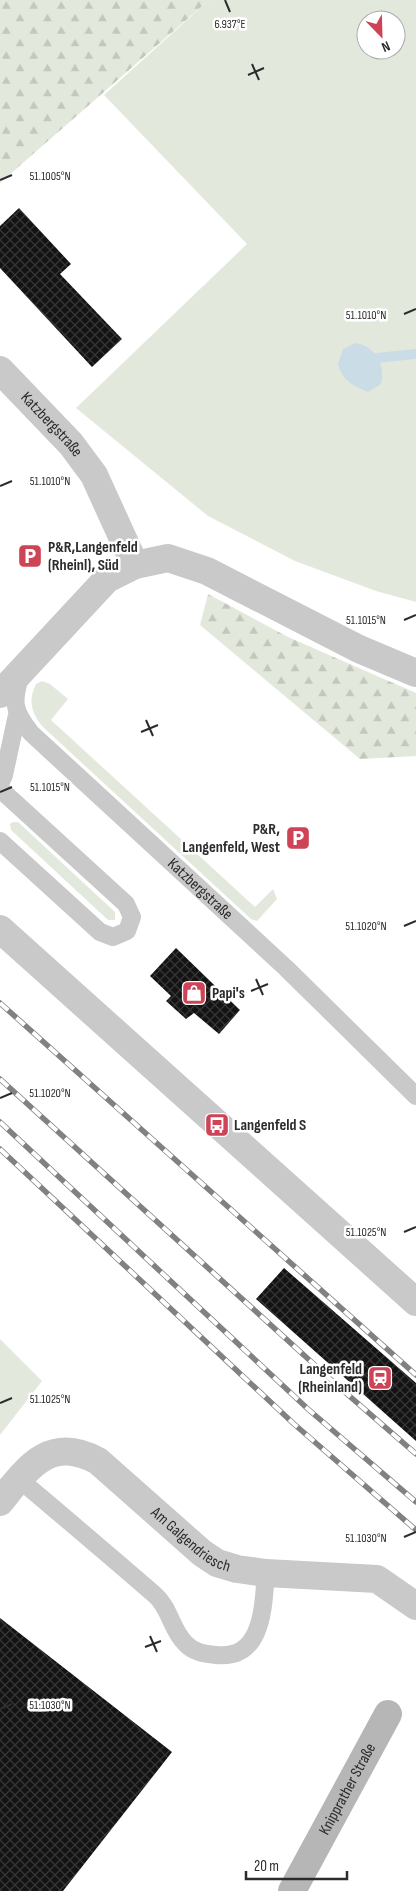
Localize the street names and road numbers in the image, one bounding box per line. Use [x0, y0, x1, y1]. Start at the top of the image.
street label: Katzbergstraße [17, 388, 87, 460]
street label: Katzbergstraße [164, 854, 237, 924]
street label: Am Galgendriesch [146, 1502, 233, 1576]
street label: Knipprather Straße [315, 1740, 380, 1838]

